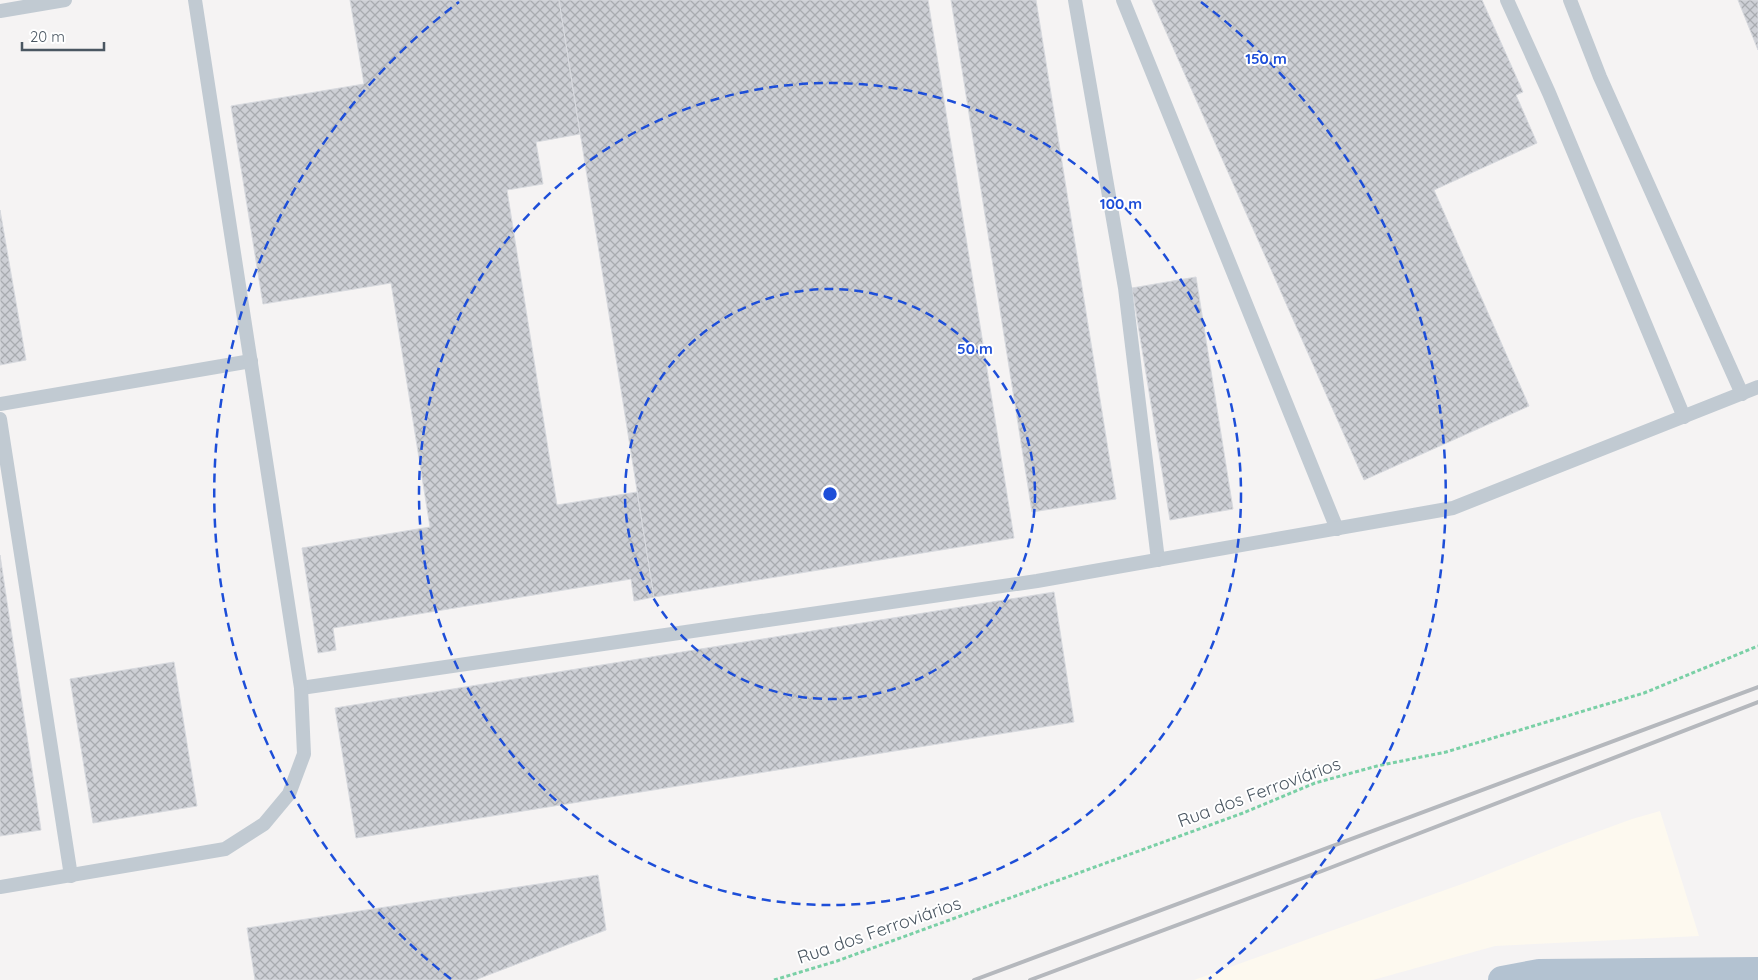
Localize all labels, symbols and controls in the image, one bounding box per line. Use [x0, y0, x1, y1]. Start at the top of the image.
scale bar [22, 20, 105, 52]
text: 20 m [30, 27, 65, 46]
text: 150 m [1245, 49, 1287, 68]
text: 100 m [1100, 194, 1142, 213]
text: 50 m [957, 339, 993, 358]
centre of rings [821, 485, 839, 503]
street label: Rua dos Ferroviários [1174, 752, 1344, 832]
street label: Rua dos Ferroviários [794, 891, 964, 969]

